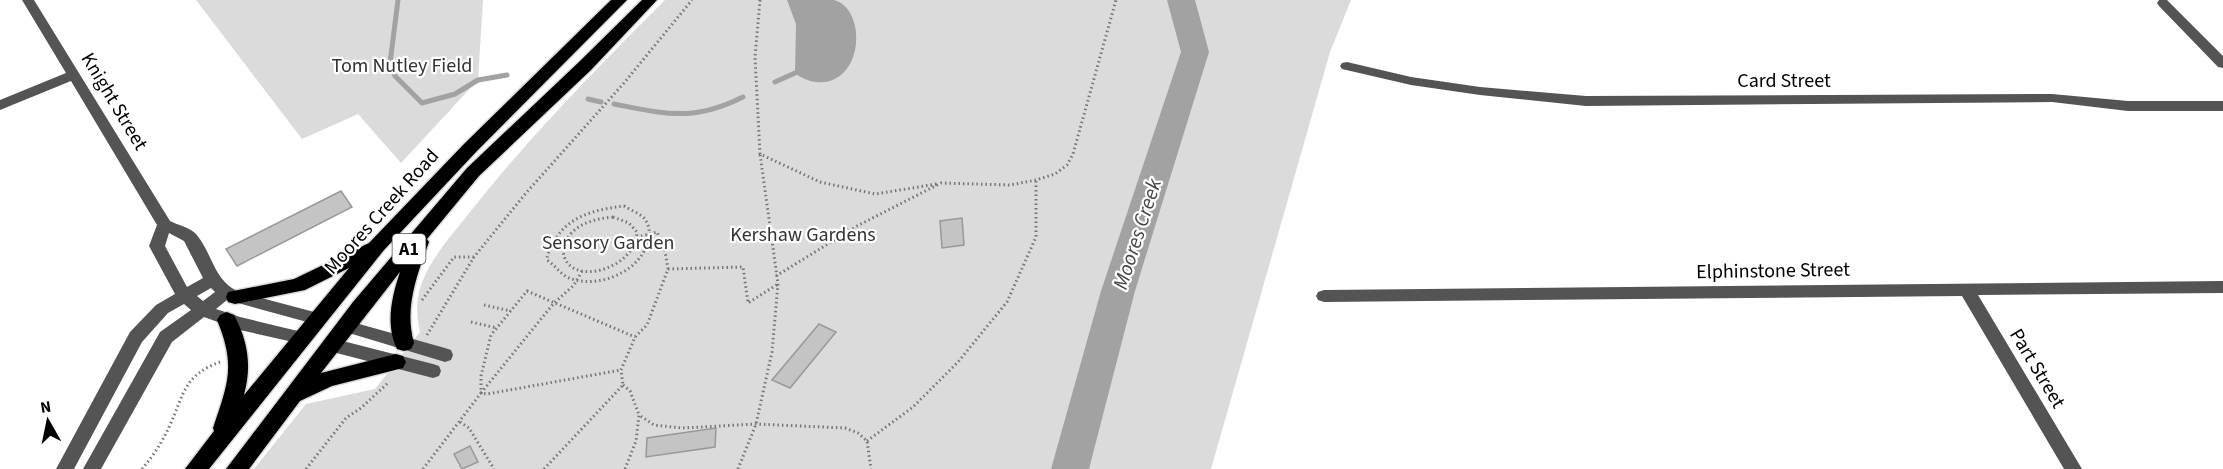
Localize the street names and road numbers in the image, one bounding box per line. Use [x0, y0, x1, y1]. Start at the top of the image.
street label: Knight Street [74, 47, 154, 156]
street label: Card Street [1737, 67, 1831, 95]
street label: Moores Creek Road [318, 143, 446, 281]
road number: A1 [392, 234, 426, 264]
street label: Elphinstone Street [1696, 256, 1850, 286]
street label: Part Street [2002, 323, 2072, 414]

